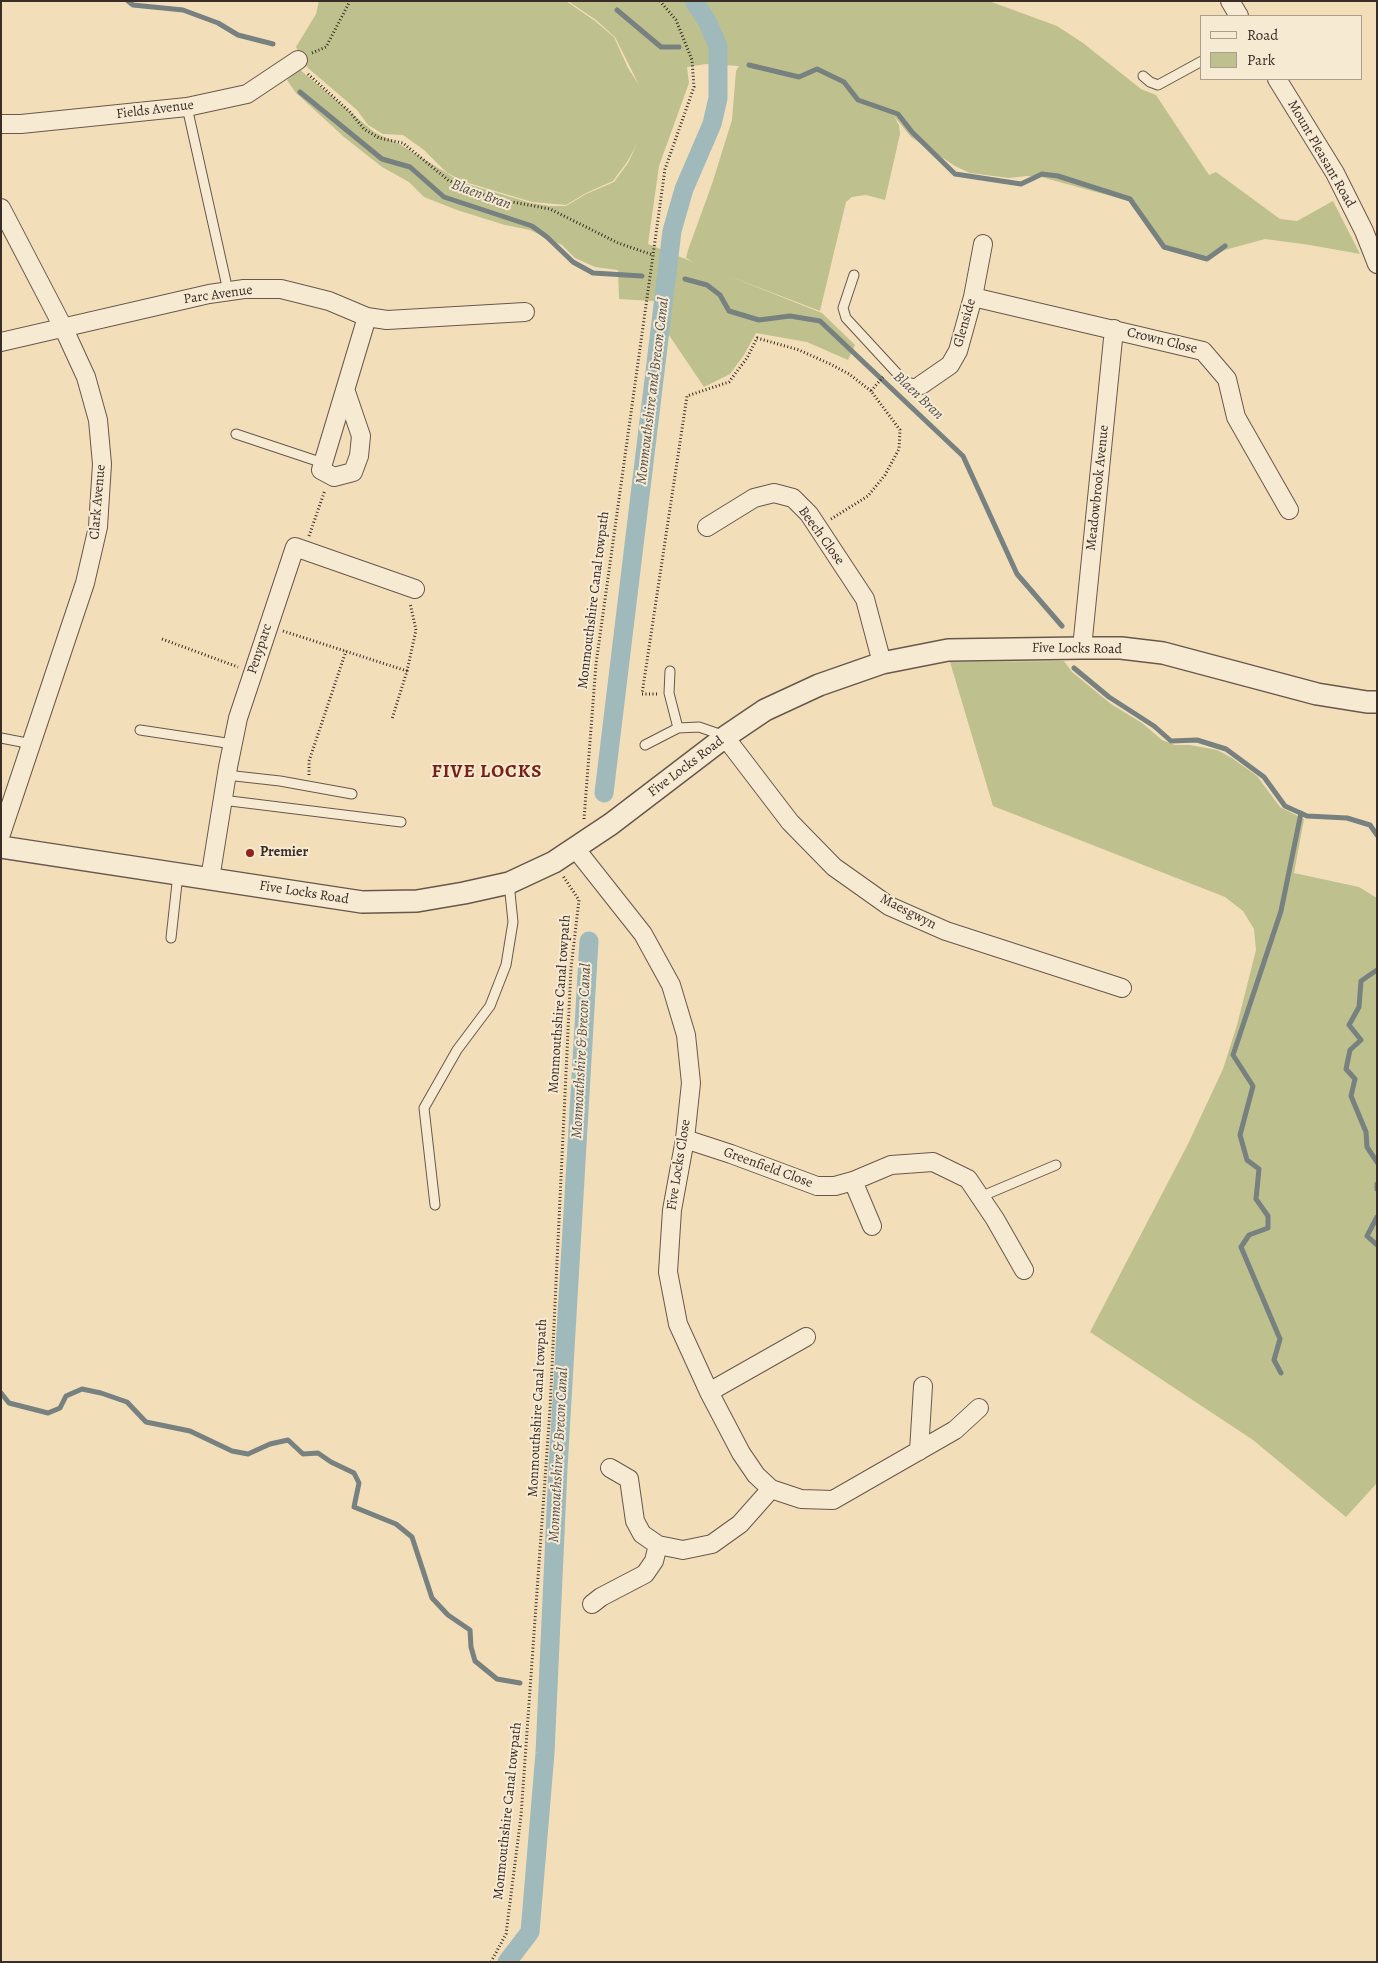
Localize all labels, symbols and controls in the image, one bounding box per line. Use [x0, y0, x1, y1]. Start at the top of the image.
legend [1200, 15, 1363, 80]
text: Road [1247, 25, 1278, 45]
text: Park [1247, 50, 1275, 70]
street label: Fields Avenue [115, 97, 195, 123]
street label: Mount Pleasant Road [1283, 97, 1359, 211]
water label: Blaen Bran [449, 176, 513, 214]
street label: Parc Avenue [182, 282, 254, 308]
water label: Monmouthshire and Brecon Canal [633, 296, 673, 486]
street label: Glenside [950, 297, 980, 349]
street label: Crown Close [1125, 324, 1199, 358]
water label: Blaen Bran [889, 368, 947, 424]
street label: Meadowbrook Avenue [1083, 424, 1113, 552]
street label: Clark Avenue [86, 464, 110, 540]
street label: Beech Close [794, 504, 848, 568]
street label: Monmouthshire Canal towpath [575, 510, 613, 690]
street label: Penyparc [244, 622, 276, 676]
street label: Five Locks Road [1032, 640, 1122, 658]
street label: Five Locks Road [645, 733, 727, 801]
district label: FIVE LOCKS [430, 761, 544, 783]
place label: Premier [260, 845, 308, 861]
marker: Premier [244, 847, 256, 859]
street label: Five Locks Road [258, 878, 350, 908]
street label: Maesgwyn [877, 891, 939, 933]
street label: Monmouthshire Canal towpath [545, 914, 575, 1094]
water label: Monmouthshire & Brecon Canal [568, 963, 596, 1139]
street label: Five Locks Close [663, 1118, 695, 1212]
street label: Greenfield Close [721, 1144, 815, 1192]
street label: Monmouthshire Canal towpath [525, 1318, 551, 1498]
water label: Monmouthshire & Brecon Canal [545, 1367, 573, 1543]
street label: Monmouthshire Canal towpath [490, 1721, 526, 1901]

